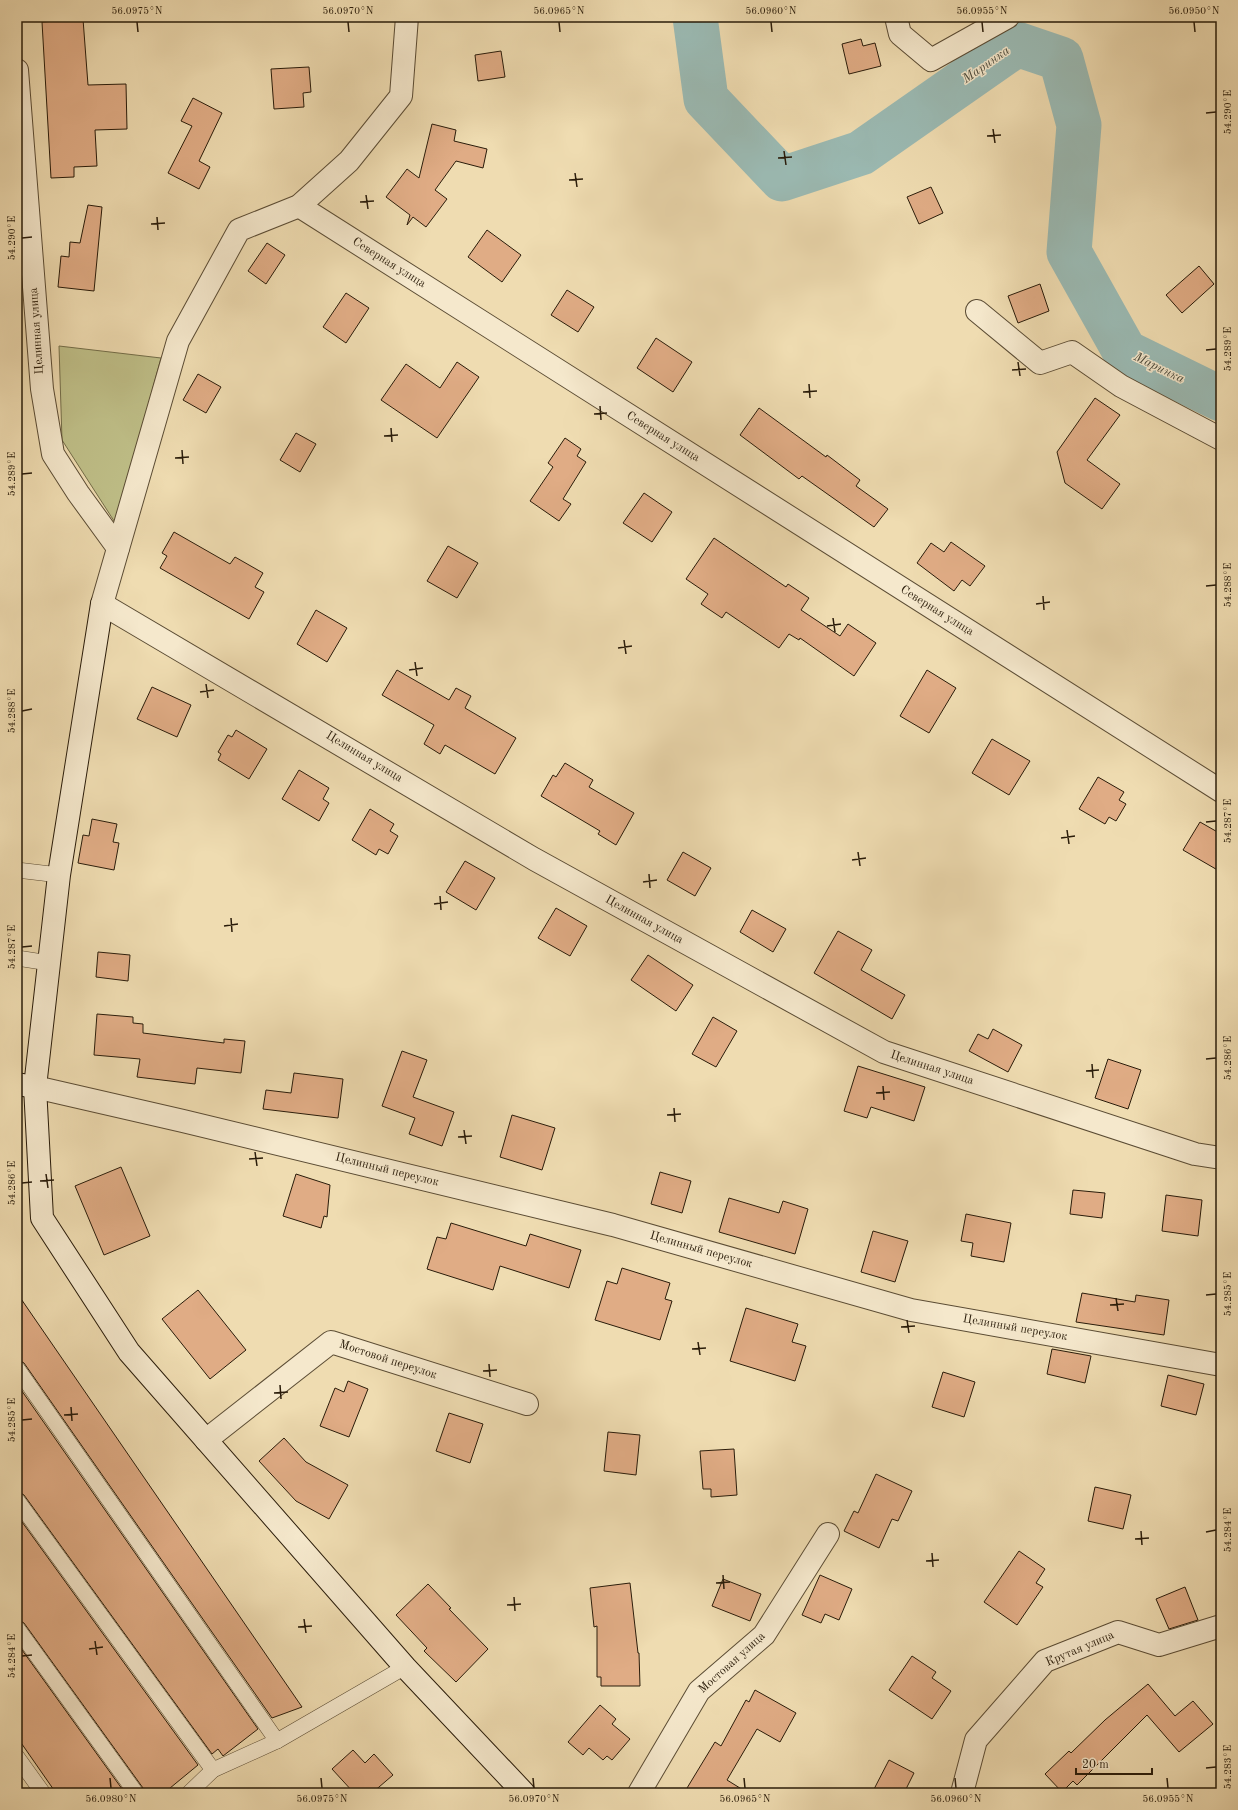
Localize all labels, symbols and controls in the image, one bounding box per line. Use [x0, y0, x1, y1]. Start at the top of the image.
text: 56.0975°N [111, 6, 163, 16]
text: 56.0970°N [322, 6, 374, 16]
text: 56.0965°N [533, 6, 585, 16]
text: 56.0960°N [745, 6, 797, 16]
text: 56.0955°N [956, 6, 1008, 16]
text: 56.0950°N [1168, 6, 1220, 16]
water label: Маринка [959, 44, 1012, 87]
text: 54.290°E [1223, 90, 1233, 134]
text: 54.290°E [7, 216, 17, 260]
street label: Северная улица [350, 236, 428, 290]
street label: Целинная улица [28, 287, 46, 375]
text: 54.289°E [1223, 327, 1233, 371]
water label: Маринка [1131, 350, 1186, 386]
street label: Северная улица [624, 410, 702, 464]
text: 54.289°E [7, 452, 17, 496]
text: 54.288°E [1223, 563, 1233, 607]
street label: Северная улица [898, 584, 976, 638]
text: 54.288°E [7, 689, 17, 733]
street label: Целинная улица [324, 729, 404, 785]
text: 54.287°E [1223, 799, 1233, 843]
street label: Целинная улица [603, 894, 685, 946]
text: 54.287°E [7, 925, 17, 969]
text: 54.286°E [1223, 1036, 1233, 1080]
street label: Целинная улица [889, 1049, 975, 1087]
street label: Целинный переулок [334, 1151, 440, 1189]
text: 54.286°E [7, 1161, 17, 1205]
street label: Целинный переулок [648, 1230, 754, 1270]
text: 54.285°E [1223, 1272, 1233, 1316]
street label: Целинный переулок [962, 1313, 1068, 1343]
street label: Мостовой переулок [338, 1339, 438, 1381]
text: 54.285°E [7, 1398, 17, 1442]
text: 54.284°E [1223, 1508, 1233, 1552]
street label: Крутая улица [1044, 1629, 1116, 1669]
street label: Мостовая улица [696, 1630, 768, 1696]
text: 54.284°E [7, 1634, 17, 1678]
text: 54.283°E [1223, 1745, 1233, 1789]
scale bar [1076, 1750, 1152, 1776]
text: 20 m [1082, 1759, 1109, 1771]
text: 56.0980°N [85, 1794, 137, 1804]
text: 56.0975°N [296, 1794, 348, 1804]
text: 56.0970°N [508, 1794, 560, 1804]
text: 56.0965°N [719, 1794, 771, 1804]
text: 56.0960°N [930, 1794, 982, 1804]
text: 56.0955°N [1142, 1794, 1194, 1804]

